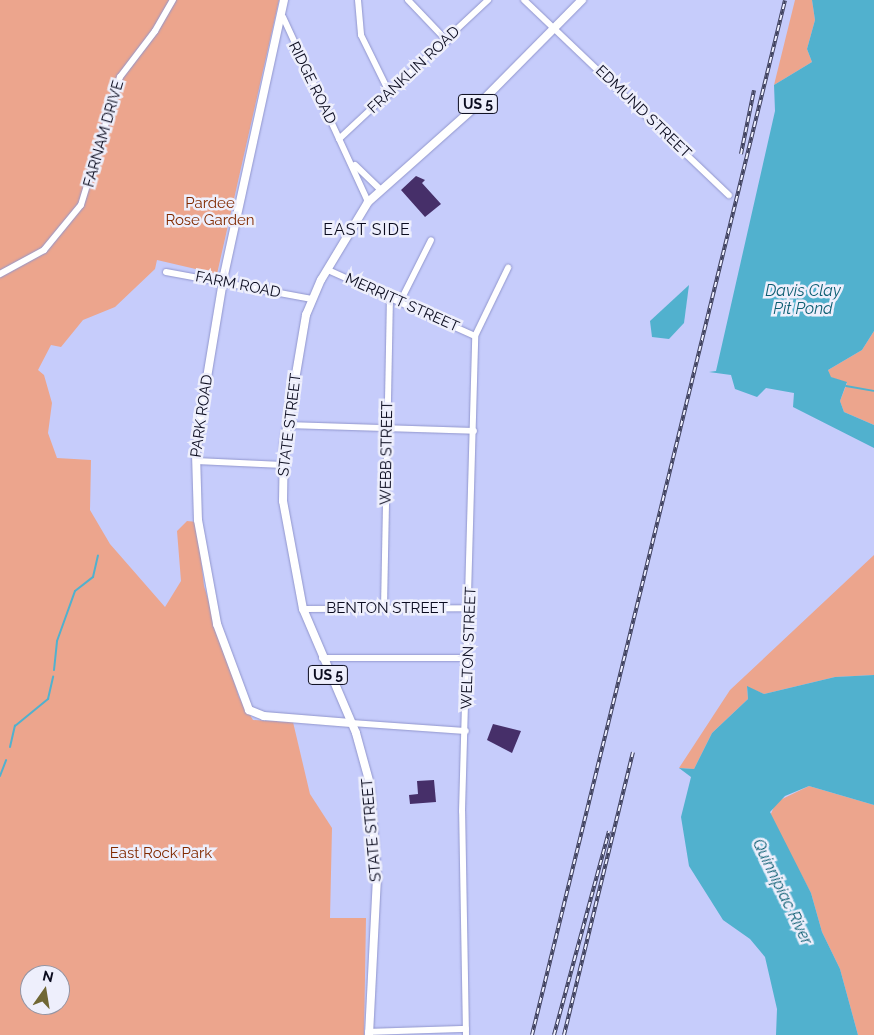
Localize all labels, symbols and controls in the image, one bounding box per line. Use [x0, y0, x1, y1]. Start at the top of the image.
street label: FRANKLIN ROAD [364, 23, 464, 117]
street label: RIDGE ROAD [284, 39, 340, 127]
street label: EDMUND STREET [591, 62, 695, 162]
street label: FARNAM DRIVE [80, 79, 128, 189]
road number: US 5 [457, 92, 499, 116]
park label: Pardee Rose Garden [165, 194, 255, 229]
district label: EAST SIDE [322, 220, 412, 240]
street label: FARM ROAD [194, 268, 282, 302]
street label: MERRITT STREET [342, 270, 462, 336]
water label: Davis Clay Pit Pond [765, 281, 841, 319]
street label: STATE STREET [275, 372, 305, 478]
street label: PARK ROAD [187, 373, 217, 459]
street label: WEBB STREET [377, 401, 397, 505]
street label: WELTON STREET [458, 586, 480, 710]
street label: BENTON STREET [326, 600, 448, 618]
road number: US 5 [307, 664, 349, 686]
street label: STATE STREET [359, 777, 385, 883]
water label: Quinnipiac River [748, 836, 816, 948]
park label: East Rock Park [110, 845, 212, 863]
north arrow [20, 965, 70, 1015]
text: N [41, 967, 55, 985]

